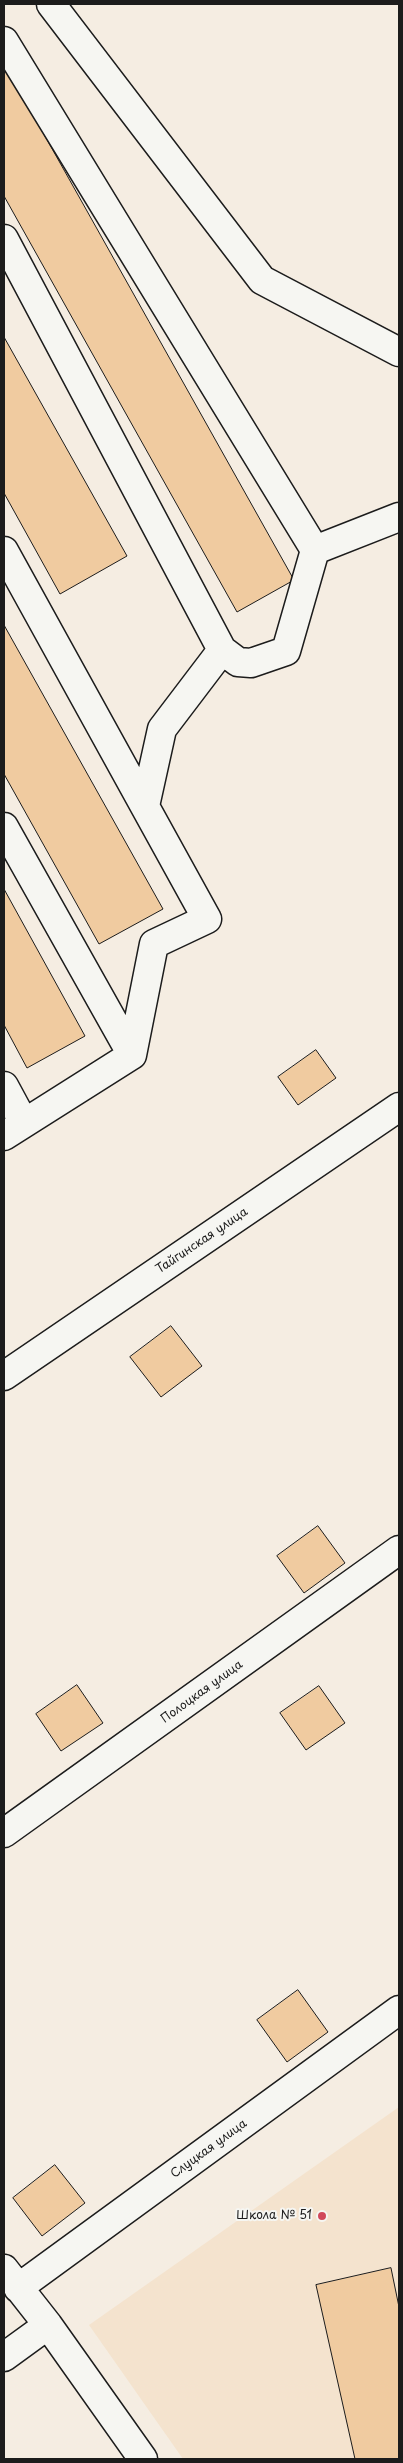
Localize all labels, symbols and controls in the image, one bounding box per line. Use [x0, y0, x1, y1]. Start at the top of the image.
street label: Тайгинская улица [153, 1205, 251, 1277]
street label: Полоцкая улица [158, 1658, 246, 1726]
street label: Слуцкая улица [168, 2117, 250, 2181]
place label: Школа № 51 [236, 2209, 312, 2223]
marker: Школа № 51 [316, 2210, 328, 2222]

